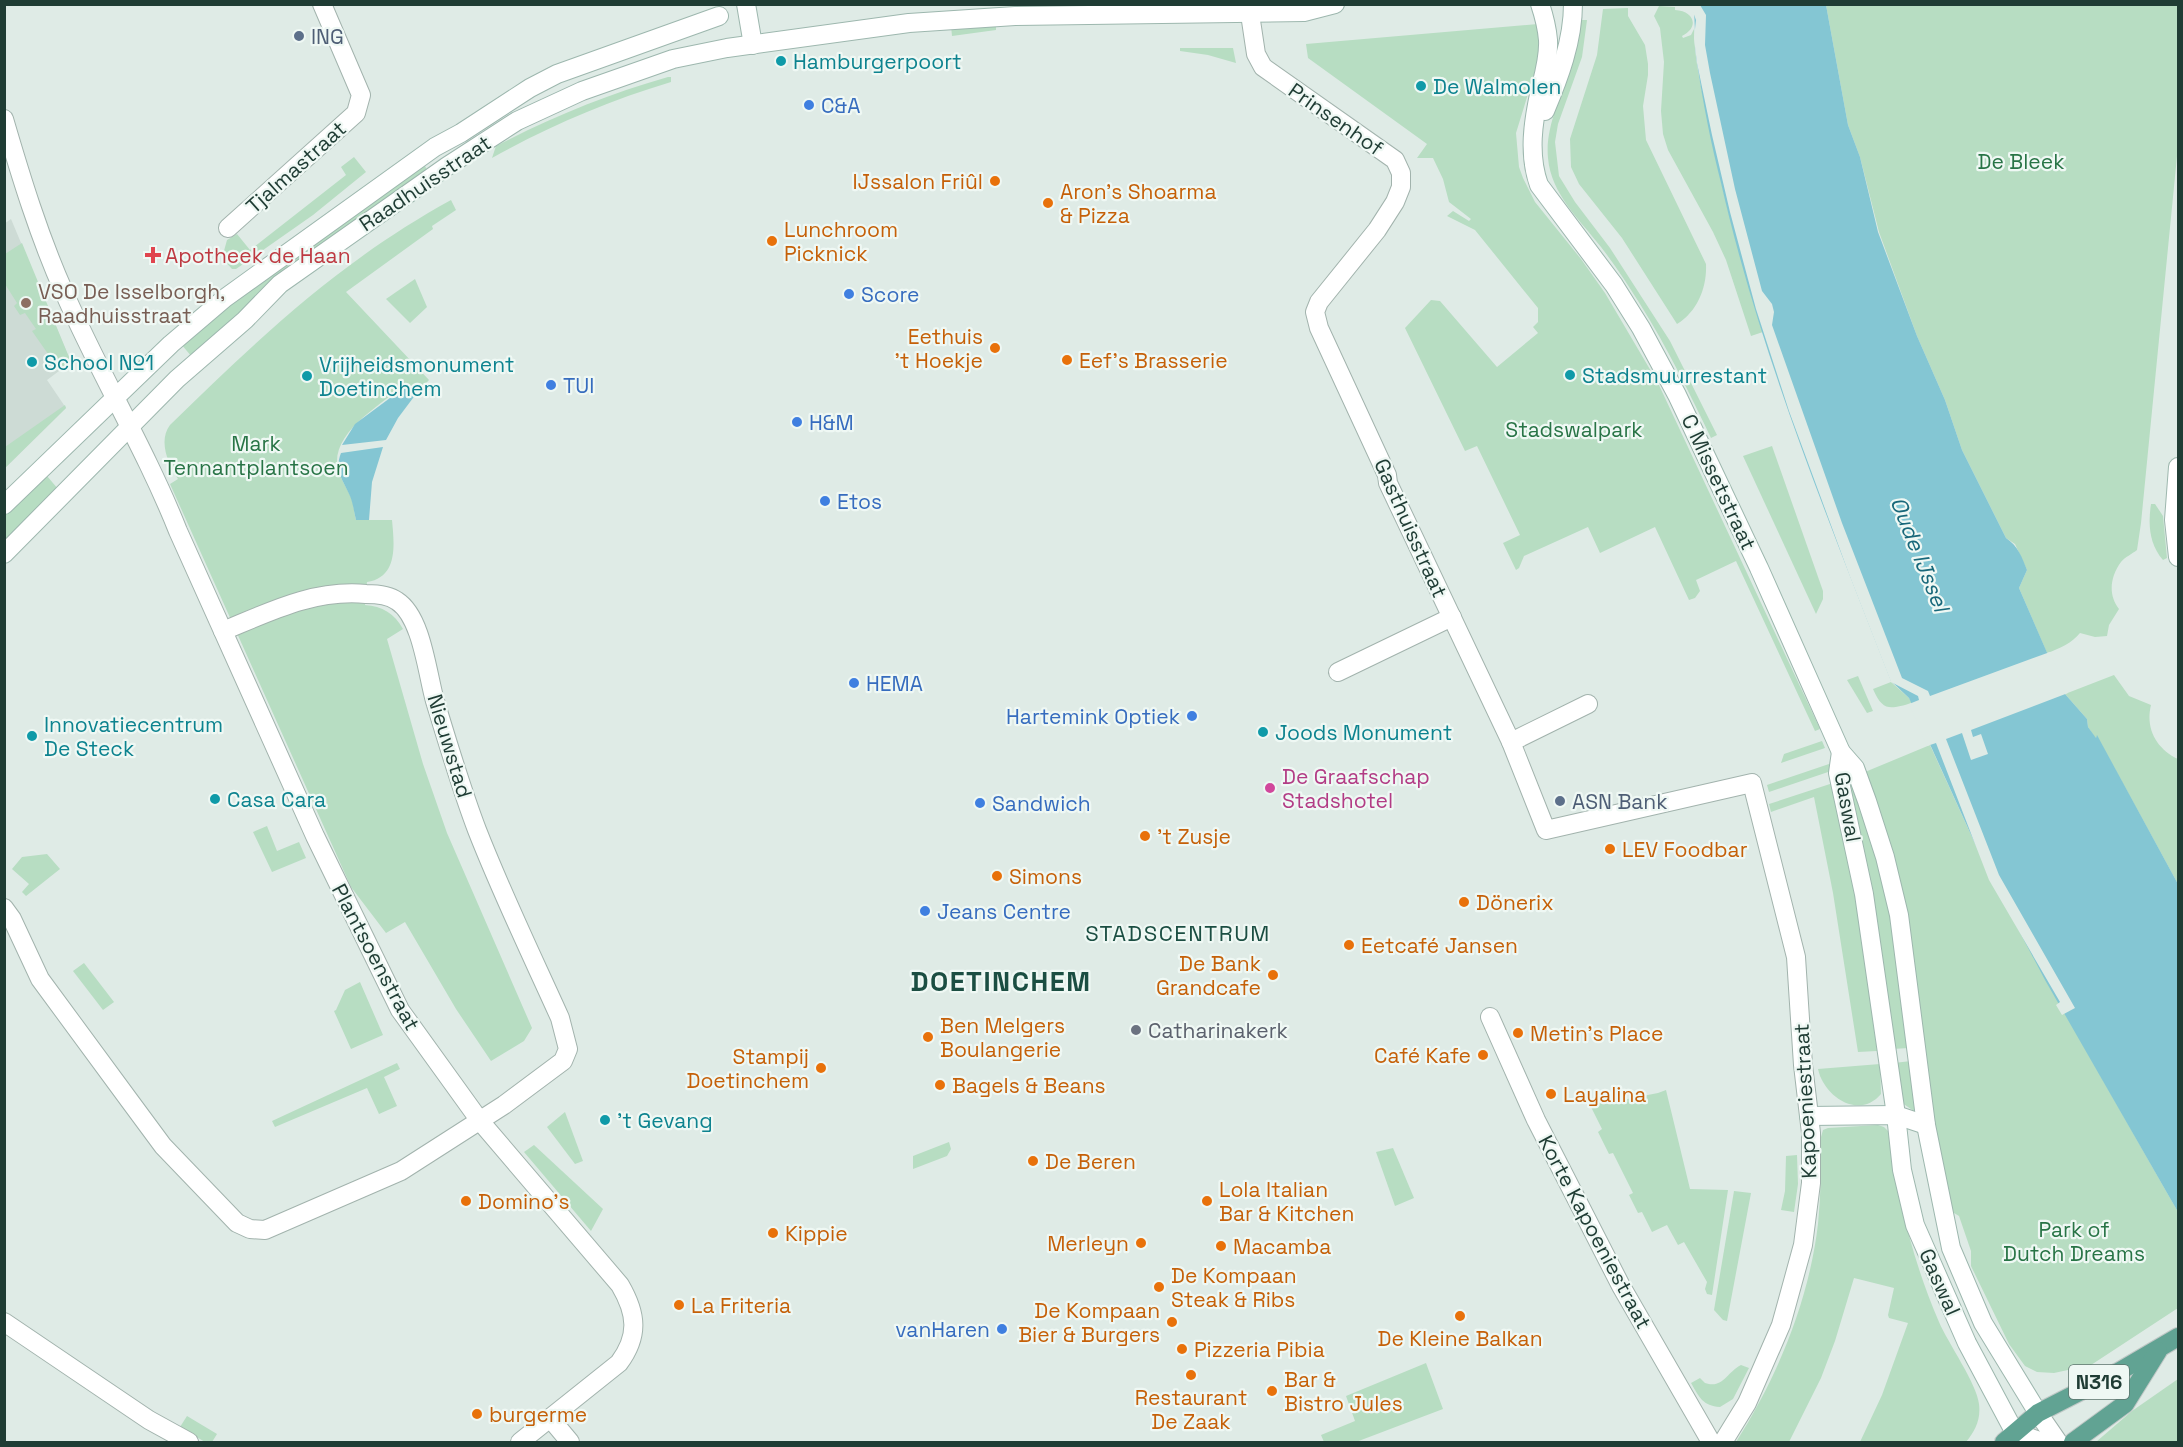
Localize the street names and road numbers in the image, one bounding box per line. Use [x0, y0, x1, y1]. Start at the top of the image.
street label: Prinsenhof [1283, 76, 1389, 162]
street label: Tjalmastraat [240, 115, 352, 219]
street label: Raadhuisstraat [354, 129, 496, 237]
street label: C Missetstraat [1676, 410, 1762, 554]
street label: Gasthuisstraat [1368, 454, 1454, 602]
street label: Nieuwstad [421, 691, 479, 801]
street label: Gaswal [1829, 770, 1867, 844]
street label: Plantsoenstraat [326, 879, 426, 1035]
street label: Kapoeniestraat [1787, 1023, 1823, 1179]
street label: Korte Kapoeniestraat [1532, 1130, 1658, 1334]
street label: Gaswal [1913, 1244, 1967, 1320]
road number: N316 [2069, 1365, 2129, 1399]

